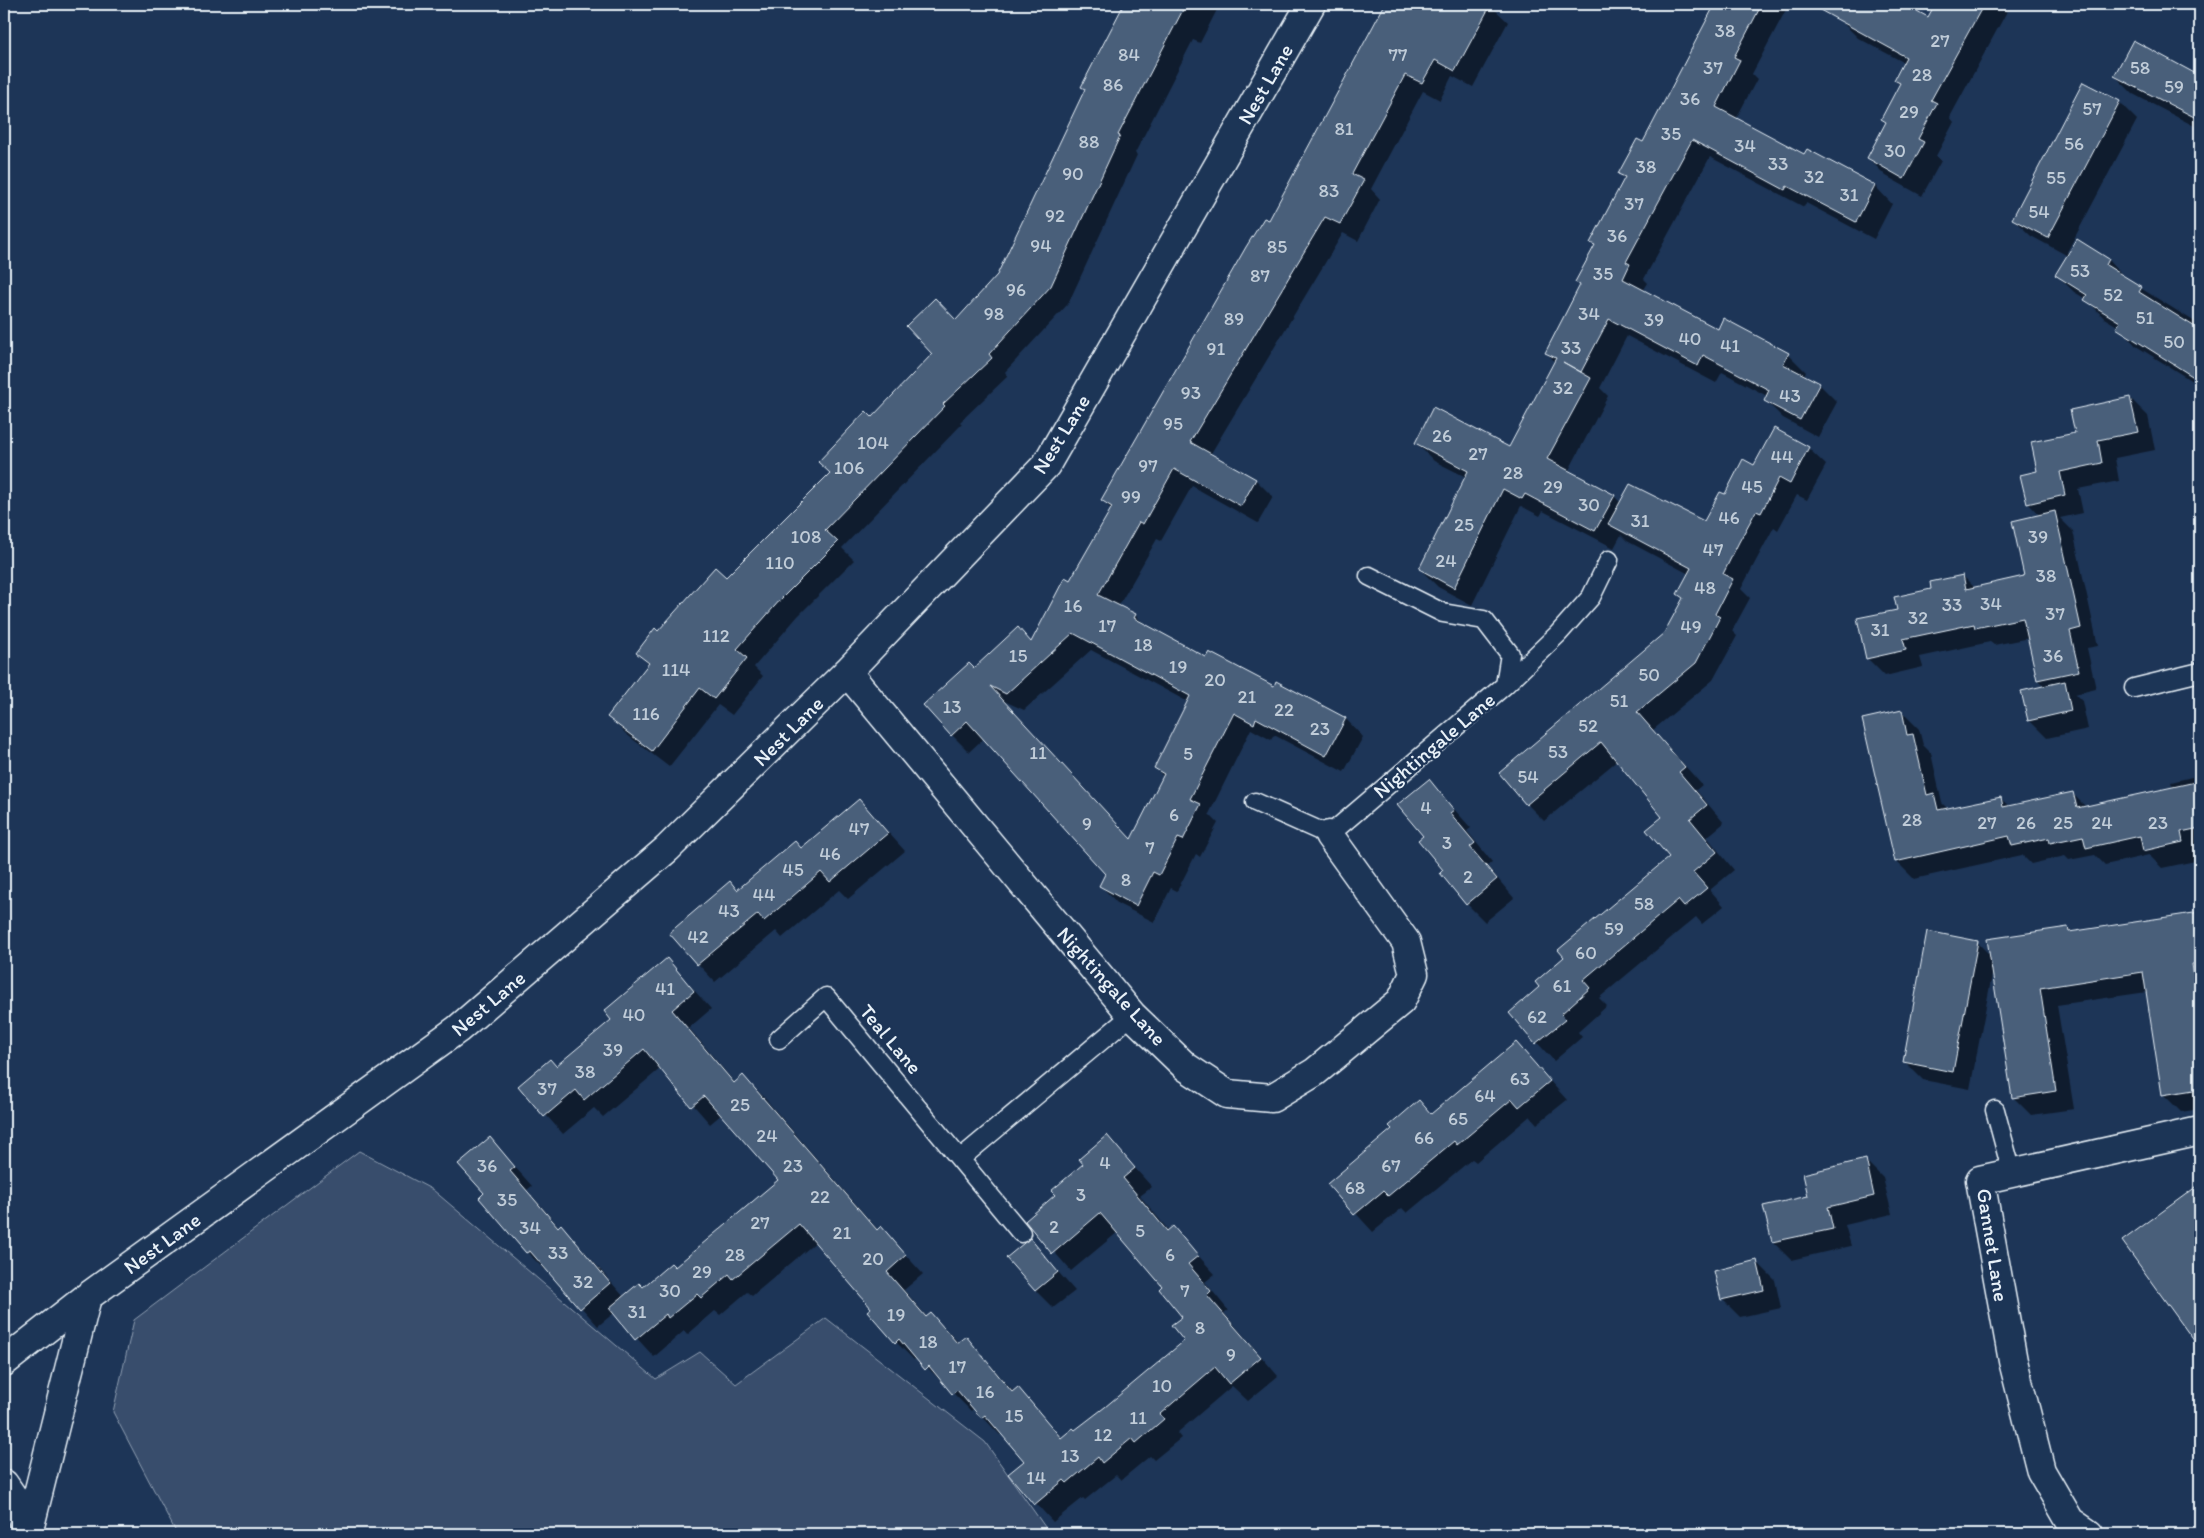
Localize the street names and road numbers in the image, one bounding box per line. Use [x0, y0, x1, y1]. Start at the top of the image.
street label: Nest Lane [1232, 39, 1298, 129]
street label: Nest Lane [1027, 390, 1095, 478]
street label: Nightingale Lane [1368, 687, 1500, 803]
street label: Nest Lane [748, 691, 828, 771]
street label: Nightingale Lane [1052, 921, 1172, 1051]
street label: Nest Lane [446, 965, 530, 1041]
street label: Teal Lane [855, 999, 927, 1079]
street label: Gannet Lane [1972, 1187, 2014, 1303]
street label: Nest Lane [119, 1207, 205, 1279]

